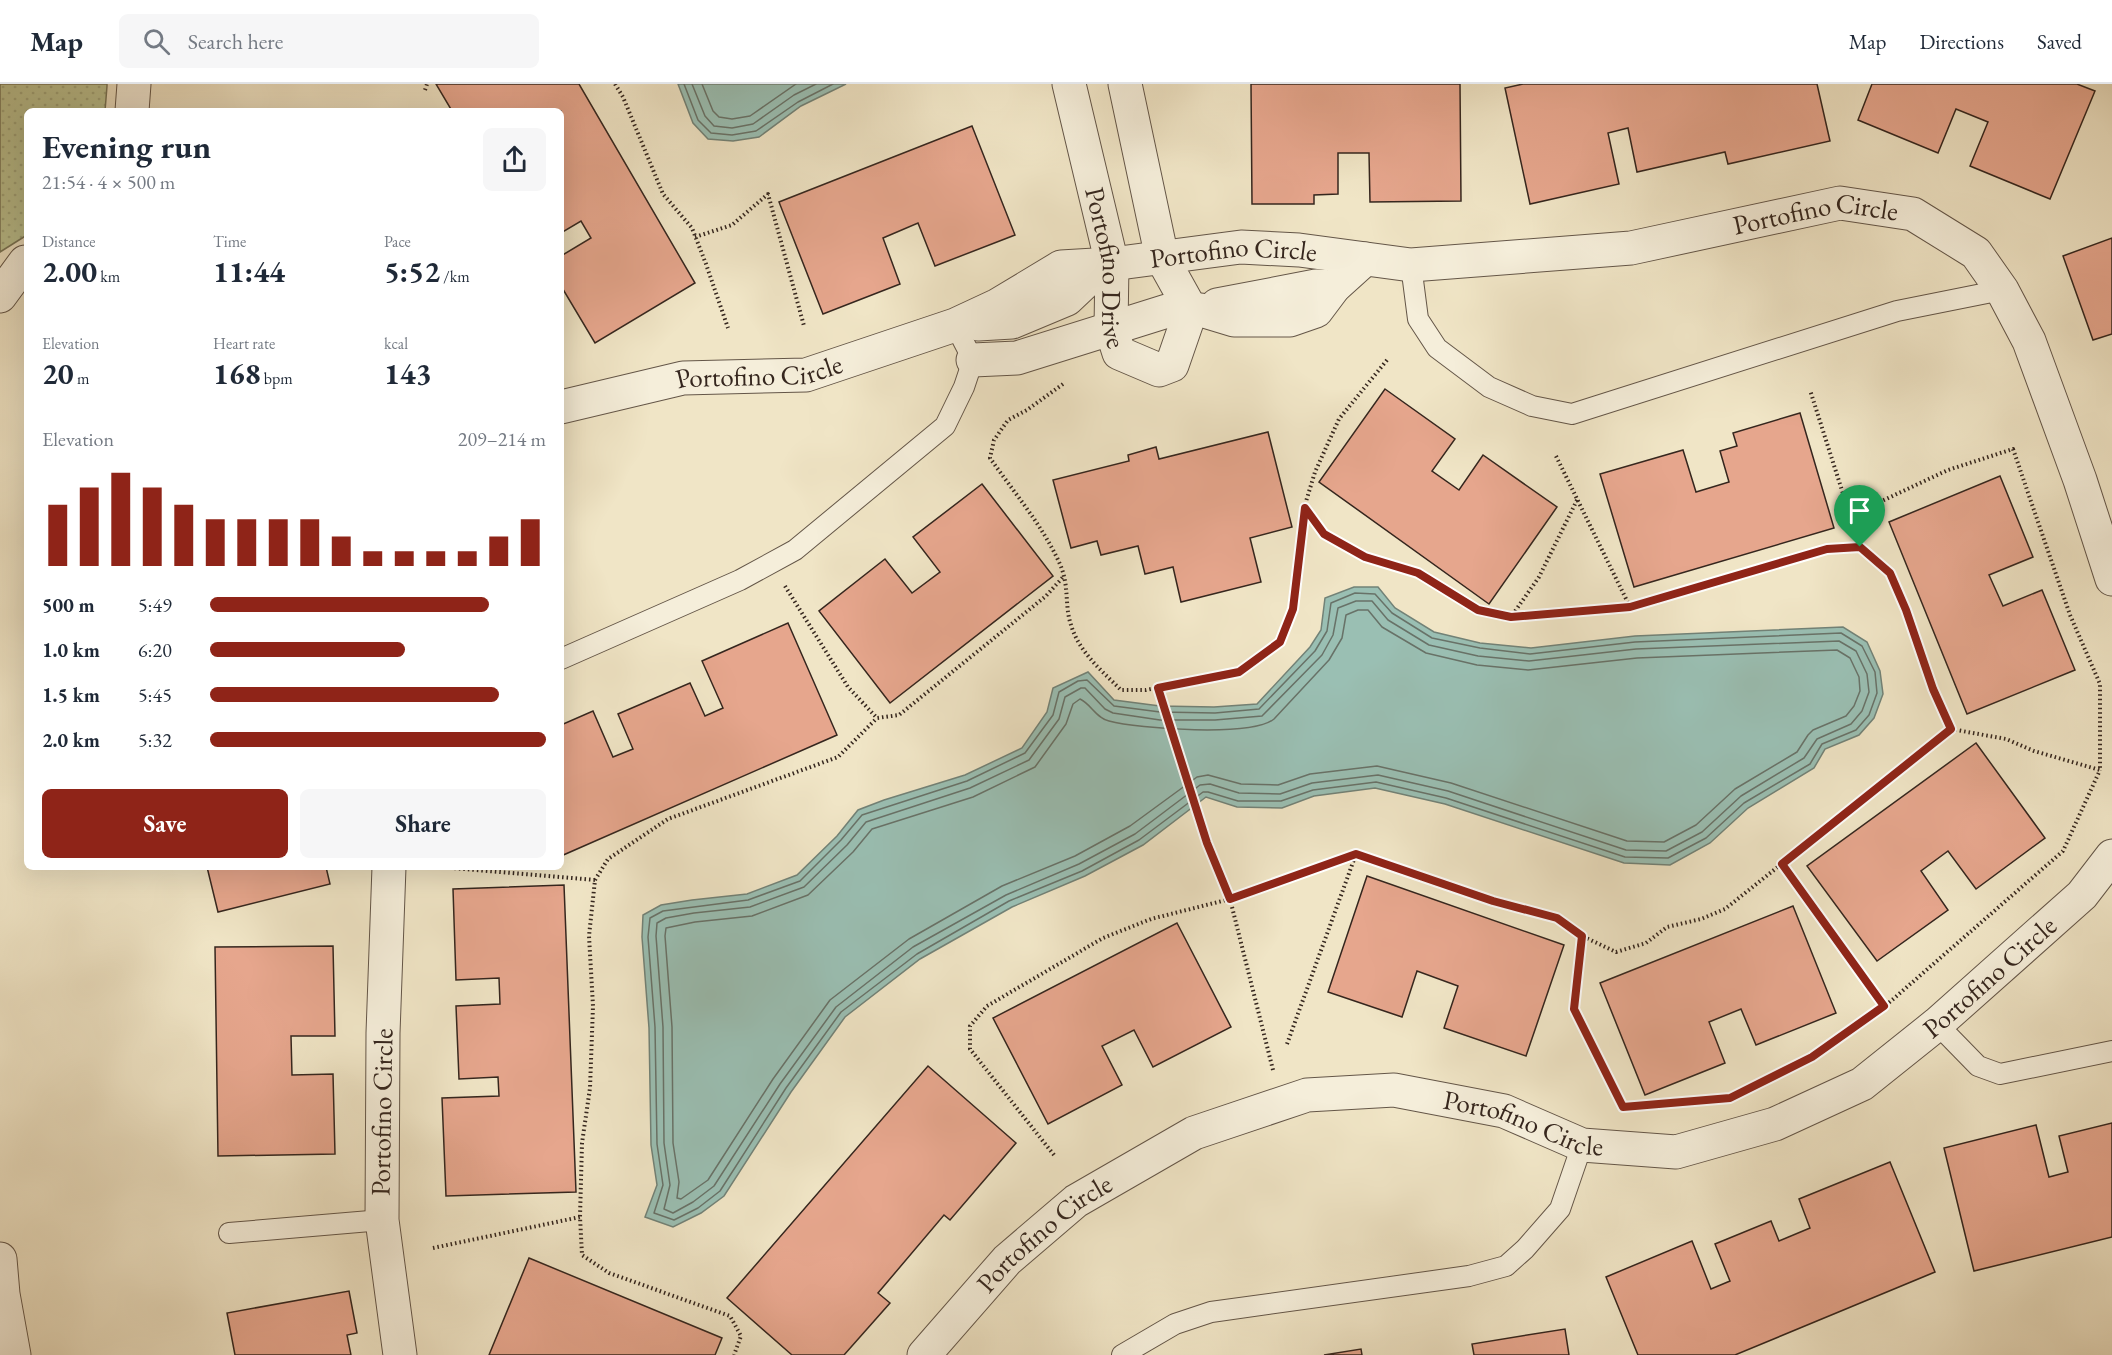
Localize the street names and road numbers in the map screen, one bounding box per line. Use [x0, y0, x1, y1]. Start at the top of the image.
street label: Portofino Drive [1077, 184, 1134, 352]
street label: Portofino Circle [1729, 185, 1901, 243]
street label: Portofino Circle [1148, 229, 1319, 276]
street label: Portofino Circle [672, 346, 847, 396]
street label: Portofino Circle [1915, 908, 2064, 1046]
street label: Portofino Circle [363, 1028, 400, 1196]
street label: Portofino Circle [1441, 1082, 1605, 1164]
street label: Portofino Circle [968, 1166, 1118, 1300]

